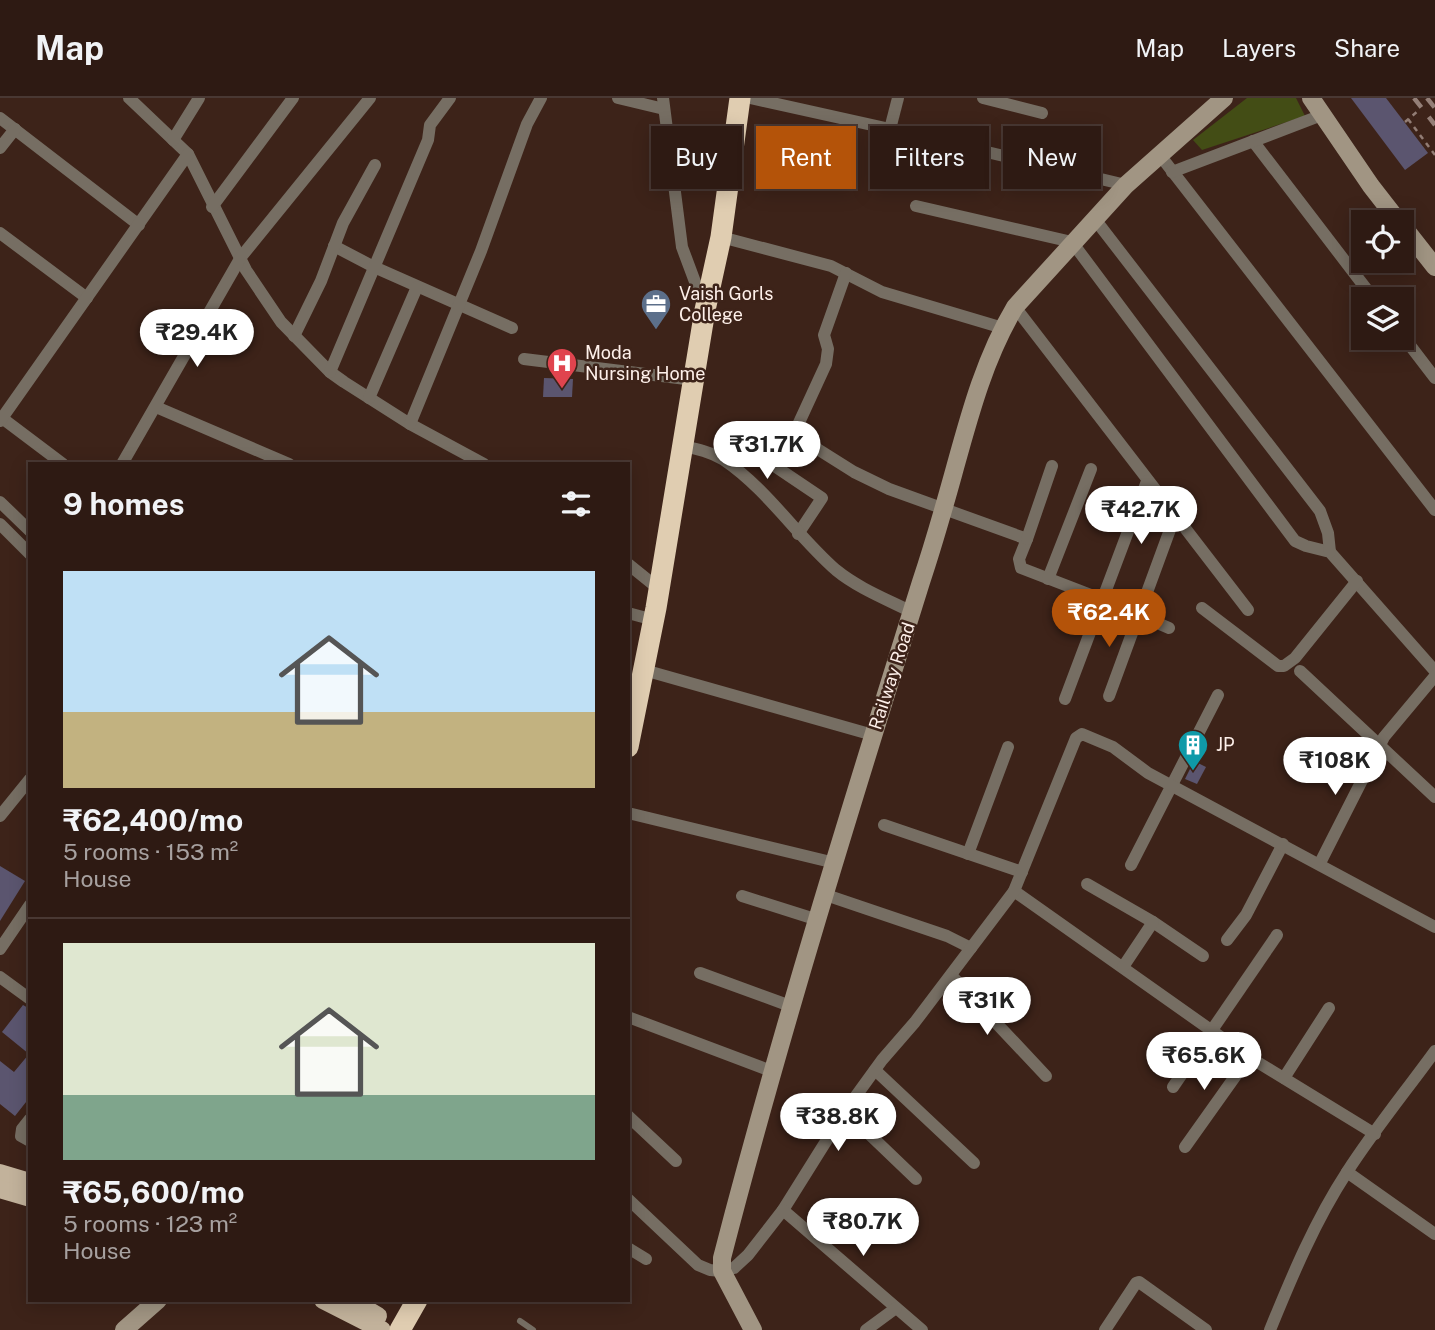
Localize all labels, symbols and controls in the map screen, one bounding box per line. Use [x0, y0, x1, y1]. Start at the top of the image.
text: Map [35, 29, 104, 67]
text: Map [1135, 34, 1184, 62]
text: Layers [1222, 34, 1296, 62]
text: Share [1334, 34, 1400, 62]
chip: Buy [651, 126, 742, 189]
chip: Rent [756, 126, 856, 189]
chip: Filters [870, 126, 989, 189]
chip: New [1003, 126, 1101, 189]
map controls [1351, 210, 1414, 350]
button: locate [1351, 210, 1414, 273]
place label: Vaish Gorls College [679, 283, 773, 325]
office icon: Vaish Gorls College [639, 287, 673, 331]
button: layers [1351, 287, 1414, 350]
pin: ₹29.4K [140, 310, 254, 369]
text: ₹29.4K [156, 318, 238, 345]
place label: Moda Nursing Home [585, 342, 705, 384]
hospital icon: Moda Nursing Home [545, 346, 579, 390]
pin: ₹31.7K [710, 422, 824, 481]
text: ₹31.7K [729, 430, 805, 457]
icon: filters [557, 485, 595, 523]
text: 9 homes [63, 486, 185, 522]
pin: ₹42.7K [1084, 486, 1198, 546]
text: ₹42.7K [1101, 495, 1181, 522]
pin: ₹62.4K [1052, 589, 1166, 649]
text: ₹62.4K [1068, 598, 1150, 625]
icon: home [266, 617, 392, 743]
street label: Railway Road [864, 619, 919, 732]
building icon: JP [1176, 728, 1210, 772]
place label: JP [1216, 734, 1234, 755]
pin: ₹108K [1286, 738, 1384, 797]
text: ₹108K [1299, 746, 1371, 773]
text: ₹62,400/mo [63, 802, 243, 838]
text: 5 rooms · 153 m² [63, 838, 238, 865]
text: House [63, 865, 131, 892]
pin: ₹31K [946, 978, 1028, 1037]
text: ₹31K [959, 986, 1015, 1013]
icon: home [266, 989, 392, 1115]
pin: ₹65.6K [1147, 1032, 1261, 1092]
text: ₹65.6K [1162, 1041, 1246, 1068]
pin: ₹38.8K [781, 1094, 895, 1153]
text: ₹38.8K [796, 1102, 880, 1129]
text: ₹65,600/mo [63, 1174, 245, 1210]
pin: ₹80.7K [806, 1198, 920, 1258]
text: ₹80.7K [823, 1207, 903, 1234]
text: 5 rooms · 123 m² [63, 1210, 237, 1237]
text: House [63, 1237, 131, 1264]

